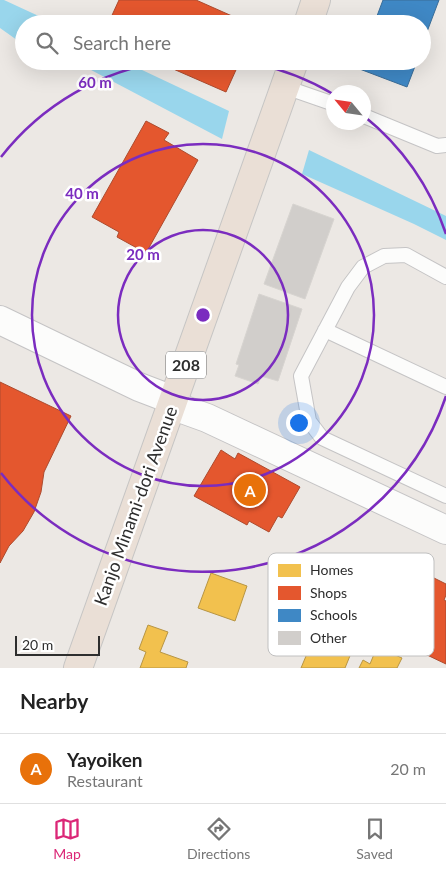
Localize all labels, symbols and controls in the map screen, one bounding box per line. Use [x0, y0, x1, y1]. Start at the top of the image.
search box [15, 15, 431, 70]
icon: search [33, 29, 61, 57]
text: Search here [73, 31, 171, 54]
text: 60 m [78, 73, 112, 91]
north arrow [326, 85, 371, 130]
text: 40 m [65, 184, 99, 202]
text: 20 m [126, 245, 160, 263]
centre of rings [194, 306, 212, 324]
road number: 208 [166, 352, 206, 378]
street label: Kanjo Minami-dori Avenue [89, 403, 181, 608]
your location [286, 410, 312, 436]
pin: A [234, 471, 266, 509]
legend [268, 553, 434, 656]
text: Homes [310, 561, 353, 578]
text: Shops [310, 584, 347, 601]
text: Schools [310, 606, 357, 623]
text: Other [310, 629, 347, 646]
scale bar [15, 633, 100, 656]
text: 20 m [22, 636, 53, 653]
text: Nearby [20, 688, 88, 713]
text: Yayoiken [67, 748, 143, 771]
text: A [30, 759, 42, 778]
text: 20 m [390, 759, 426, 778]
text: Restaurant [67, 771, 143, 790]
tab: Map [53, 815, 81, 862]
tab: Directions [187, 815, 250, 862]
tab: Saved [356, 815, 393, 862]

